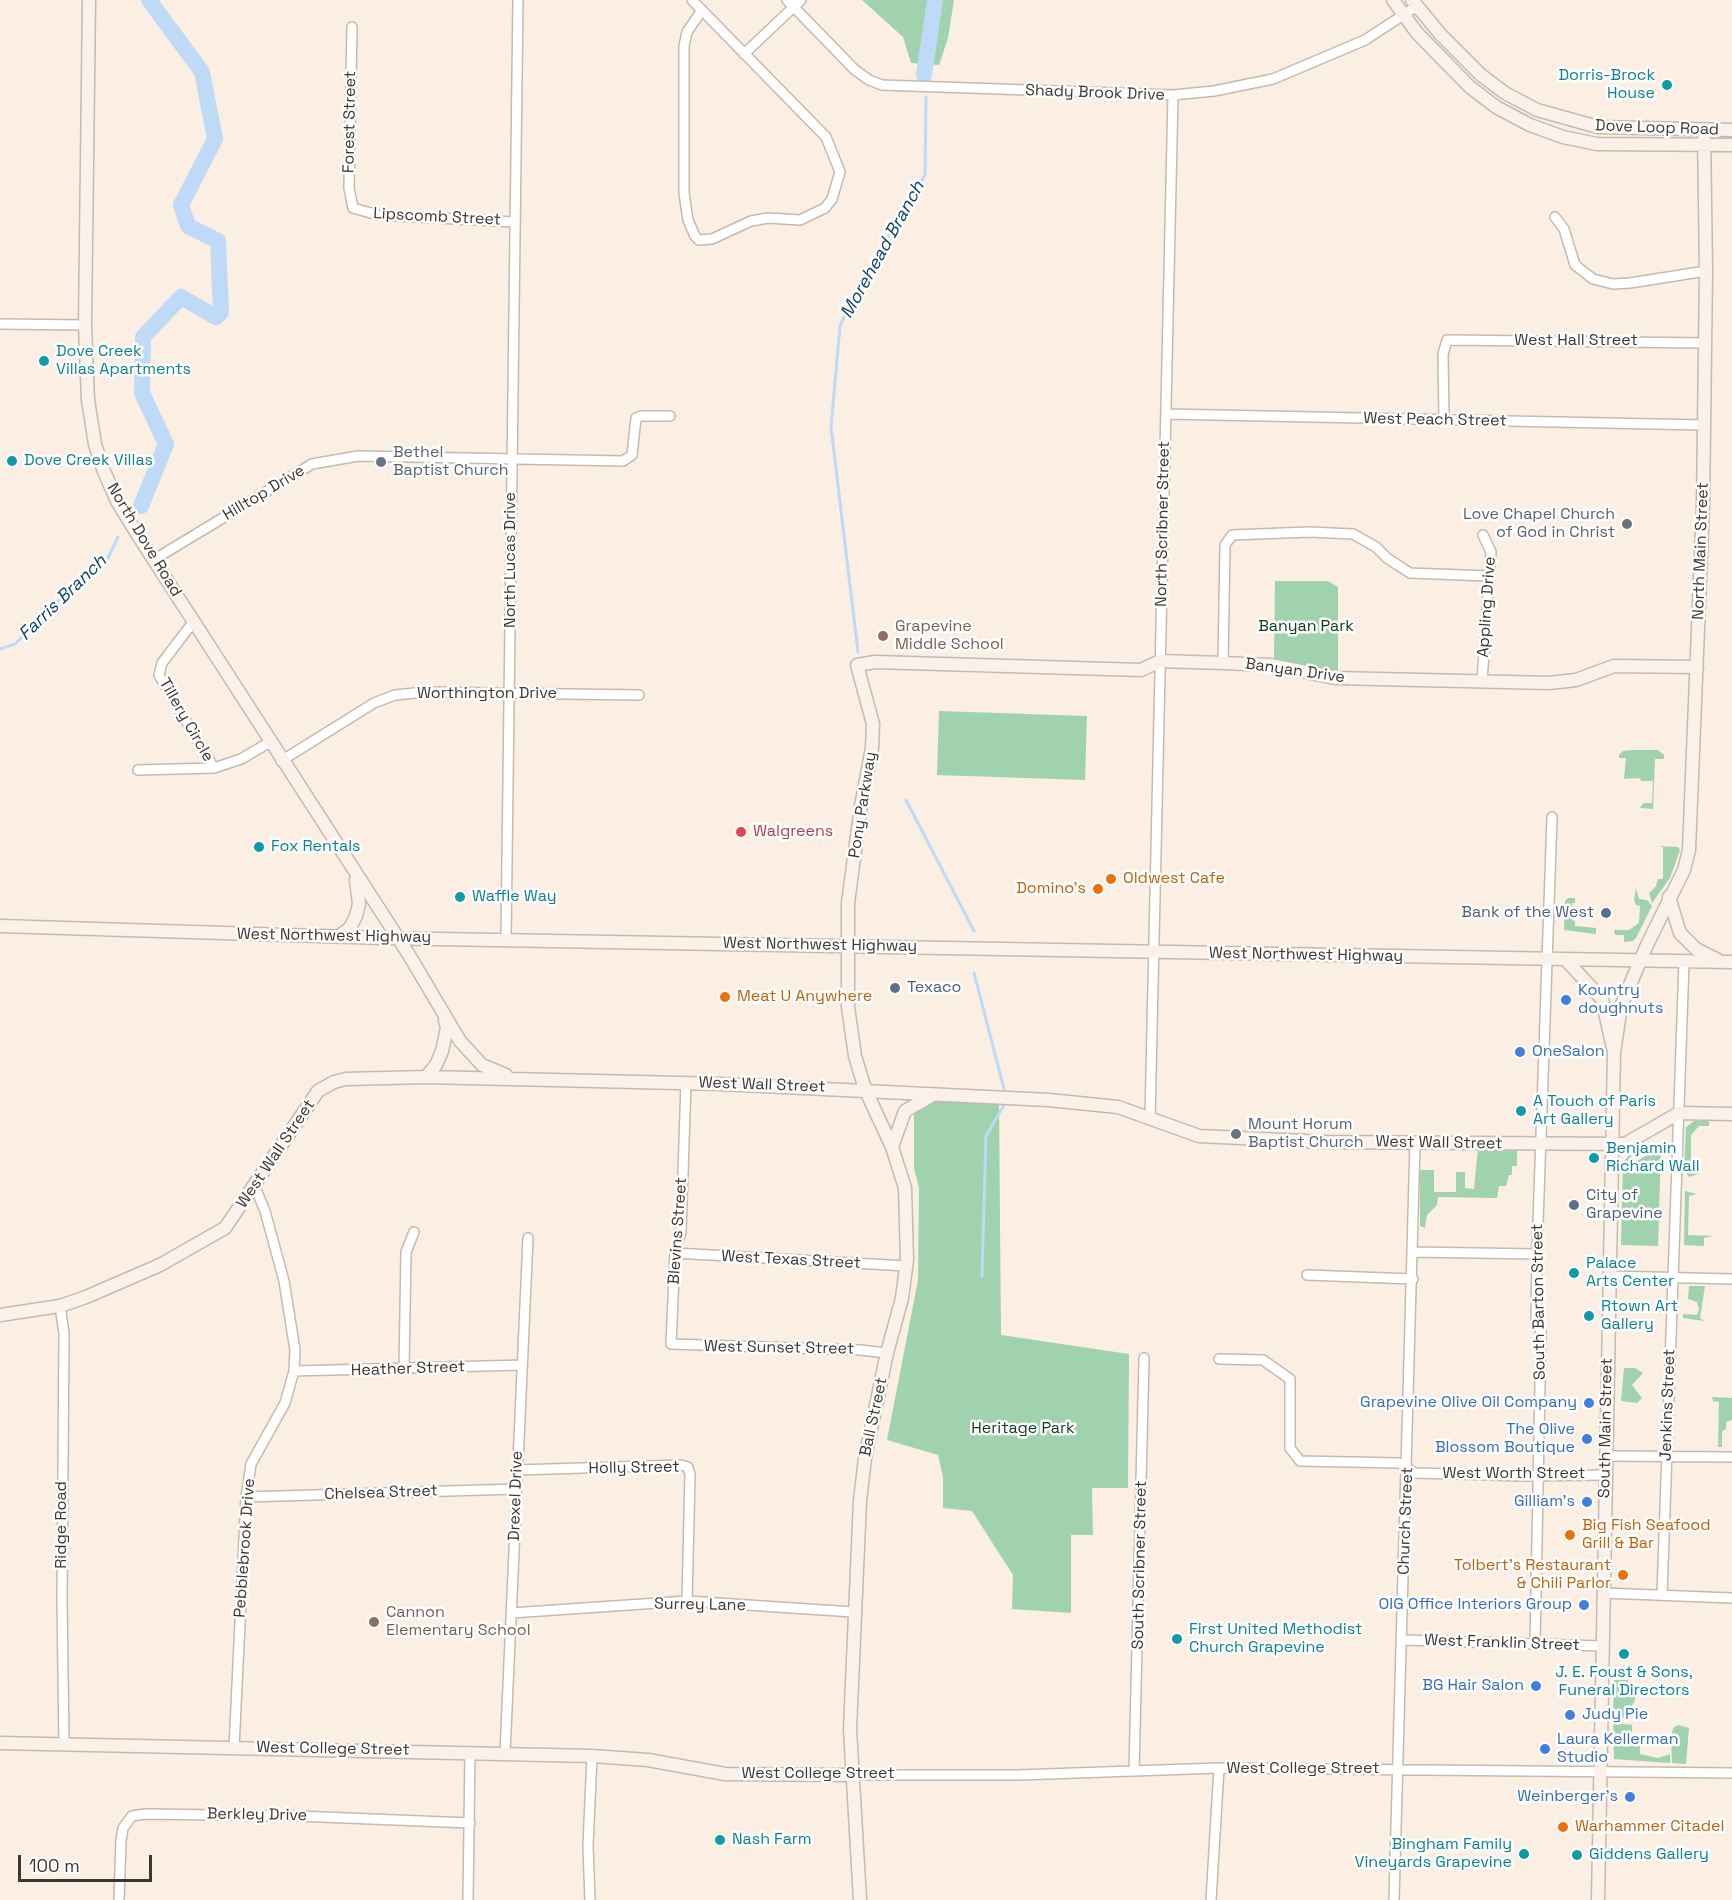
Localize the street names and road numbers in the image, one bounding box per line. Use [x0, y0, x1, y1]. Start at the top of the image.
street label: Forest Street [340, 71, 360, 173]
street label: Shady Brook Drive [1025, 81, 1165, 105]
street label: Dove Loop Road [1595, 116, 1719, 140]
street label: Lipscomb Street [373, 204, 501, 230]
street label: West Hall Street [1514, 331, 1638, 351]
street label: West Peach Street [1363, 409, 1507, 431]
street label: North Scribner Street [1152, 441, 1174, 607]
street label: Hilltop Drive [220, 461, 308, 525]
street label: North Dove Road [103, 480, 185, 600]
street label: North Main Street [1689, 482, 1713, 620]
street label: North Lucas Drive [501, 492, 521, 628]
street label: Appling Drive [1474, 556, 1500, 658]
street label: Banyan Drive [1244, 654, 1346, 688]
street label: Tillery Circle [154, 675, 218, 765]
street label: Worthington Drive [417, 684, 557, 704]
street label: Pony Parkway [845, 750, 881, 860]
street label: West Northwest Highway [237, 925, 431, 947]
street label: West Northwest Highway [723, 934, 917, 956]
street label: West Northwest Highway [1209, 944, 1403, 966]
street label: West Wall Street [698, 1073, 826, 1097]
street label: West Wall Street [233, 1096, 319, 1212]
street label: West Wall Street [1375, 1132, 1503, 1154]
street label: Blevins Street [665, 1177, 691, 1285]
street label: South Barton Street [1528, 1224, 1550, 1380]
street label: West Texas Street [721, 1247, 861, 1273]
street label: West Sunset Street [704, 1337, 854, 1359]
street label: Jenkins Street [1656, 1349, 1680, 1461]
street label: Heather Street [351, 1357, 465, 1381]
street label: South Main Street [1595, 1358, 1617, 1498]
street label: Ball Street [856, 1376, 892, 1458]
street label: Drexel Drive [505, 1451, 527, 1541]
street label: Holly Street [588, 1458, 680, 1478]
street label: West Worth Street [1443, 1464, 1585, 1484]
street label: Church Street [1395, 1467, 1417, 1575]
street label: Pebblebrook Drive [231, 1478, 259, 1618]
street label: South Scribner Street [1129, 1480, 1151, 1650]
street label: Ridge Road [52, 1481, 72, 1569]
street label: Chelsea Street [324, 1481, 438, 1505]
street label: Surrey Lane [654, 1595, 746, 1615]
street label: West Franklin Street [1424, 1631, 1580, 1655]
street label: West College Street [256, 1738, 410, 1760]
street label: West College Street [1226, 1759, 1380, 1779]
street label: West College Street [741, 1764, 895, 1784]
street label: Berkley Drive [207, 1805, 307, 1825]

